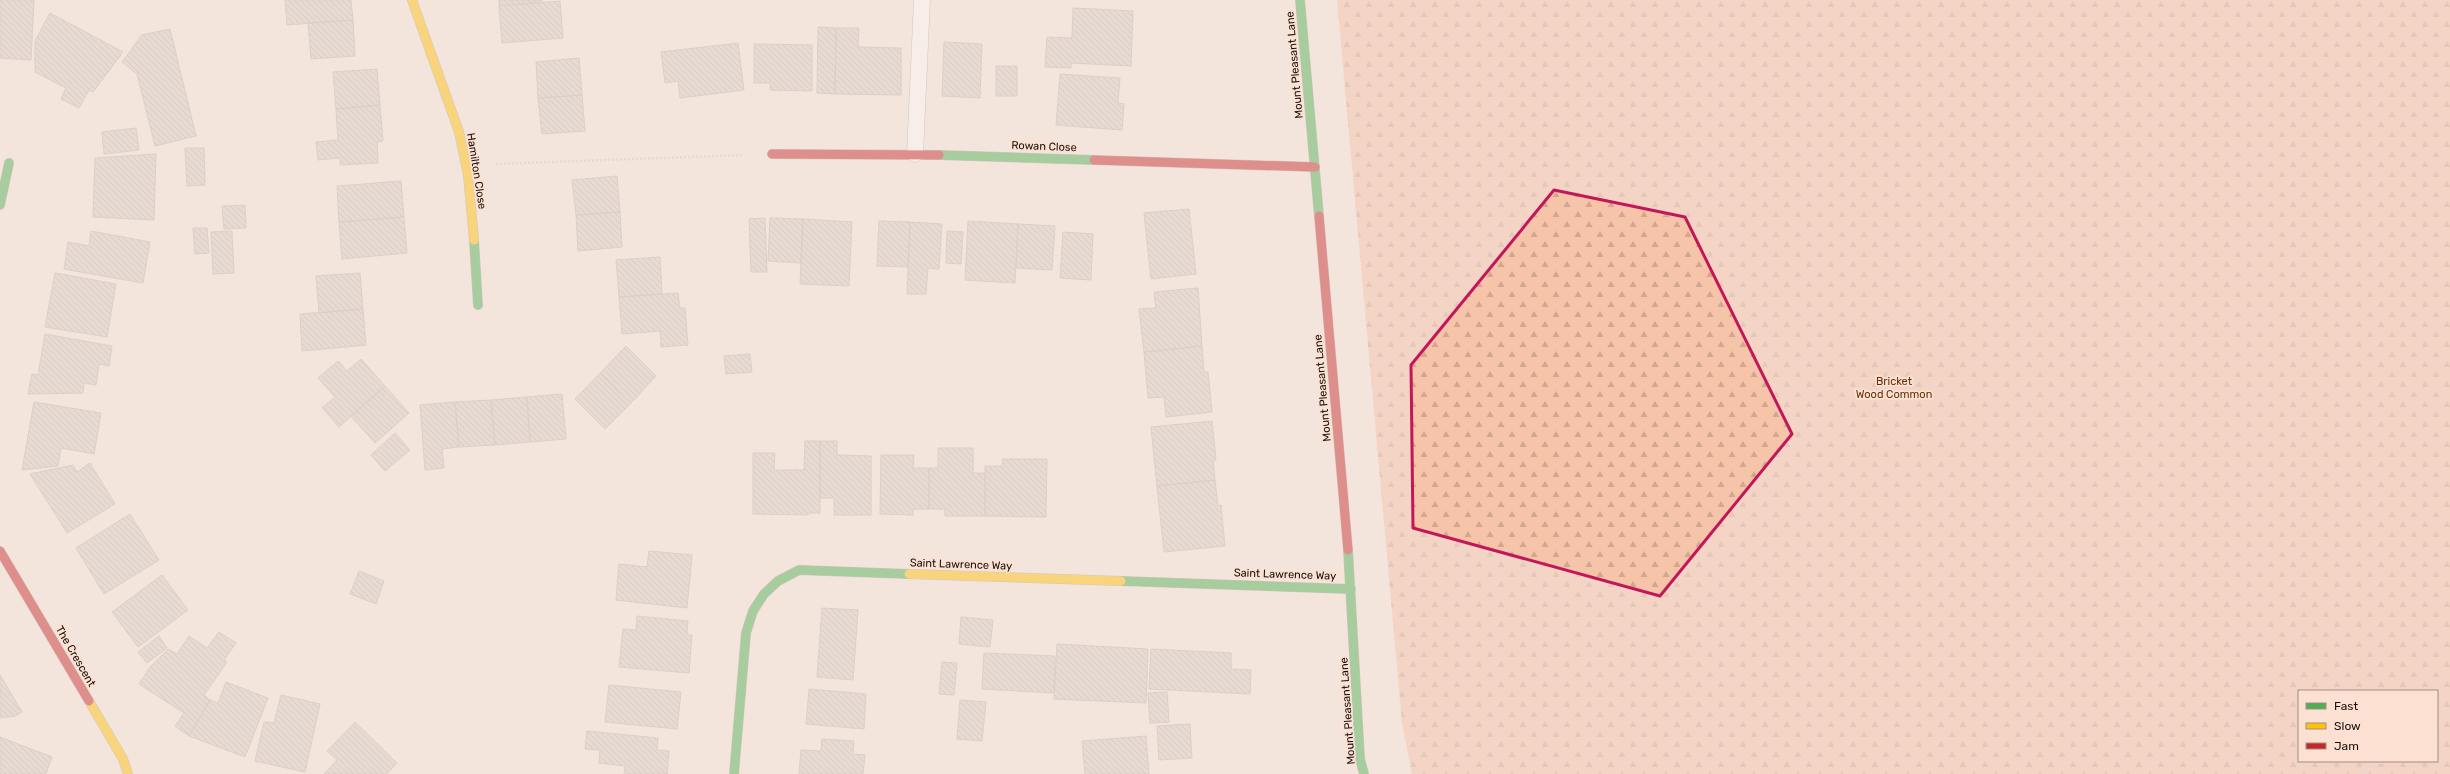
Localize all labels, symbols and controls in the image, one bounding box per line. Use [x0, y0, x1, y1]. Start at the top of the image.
street label: Mount Pleasant Lane [1283, 11, 1306, 119]
street label: Hamilton Close [464, 132, 489, 210]
street label: Rowan Close [1011, 139, 1077, 154]
street label: Mount Pleasant Lane [1311, 334, 1334, 442]
park label: Bricket Wood Common [1856, 375, 1932, 401]
street label: Saint Lawrence Way [910, 556, 1012, 573]
street label: Saint Lawrence Way [1234, 566, 1336, 583]
street label: The Crescent [53, 624, 99, 690]
street label: Mount Pleasant Lane [1337, 657, 1358, 765]
legend [2298, 690, 2438, 762]
text: Fast [2334, 699, 2358, 713]
text: Slow [2334, 719, 2361, 733]
text: Jam [2334, 739, 2359, 753]

